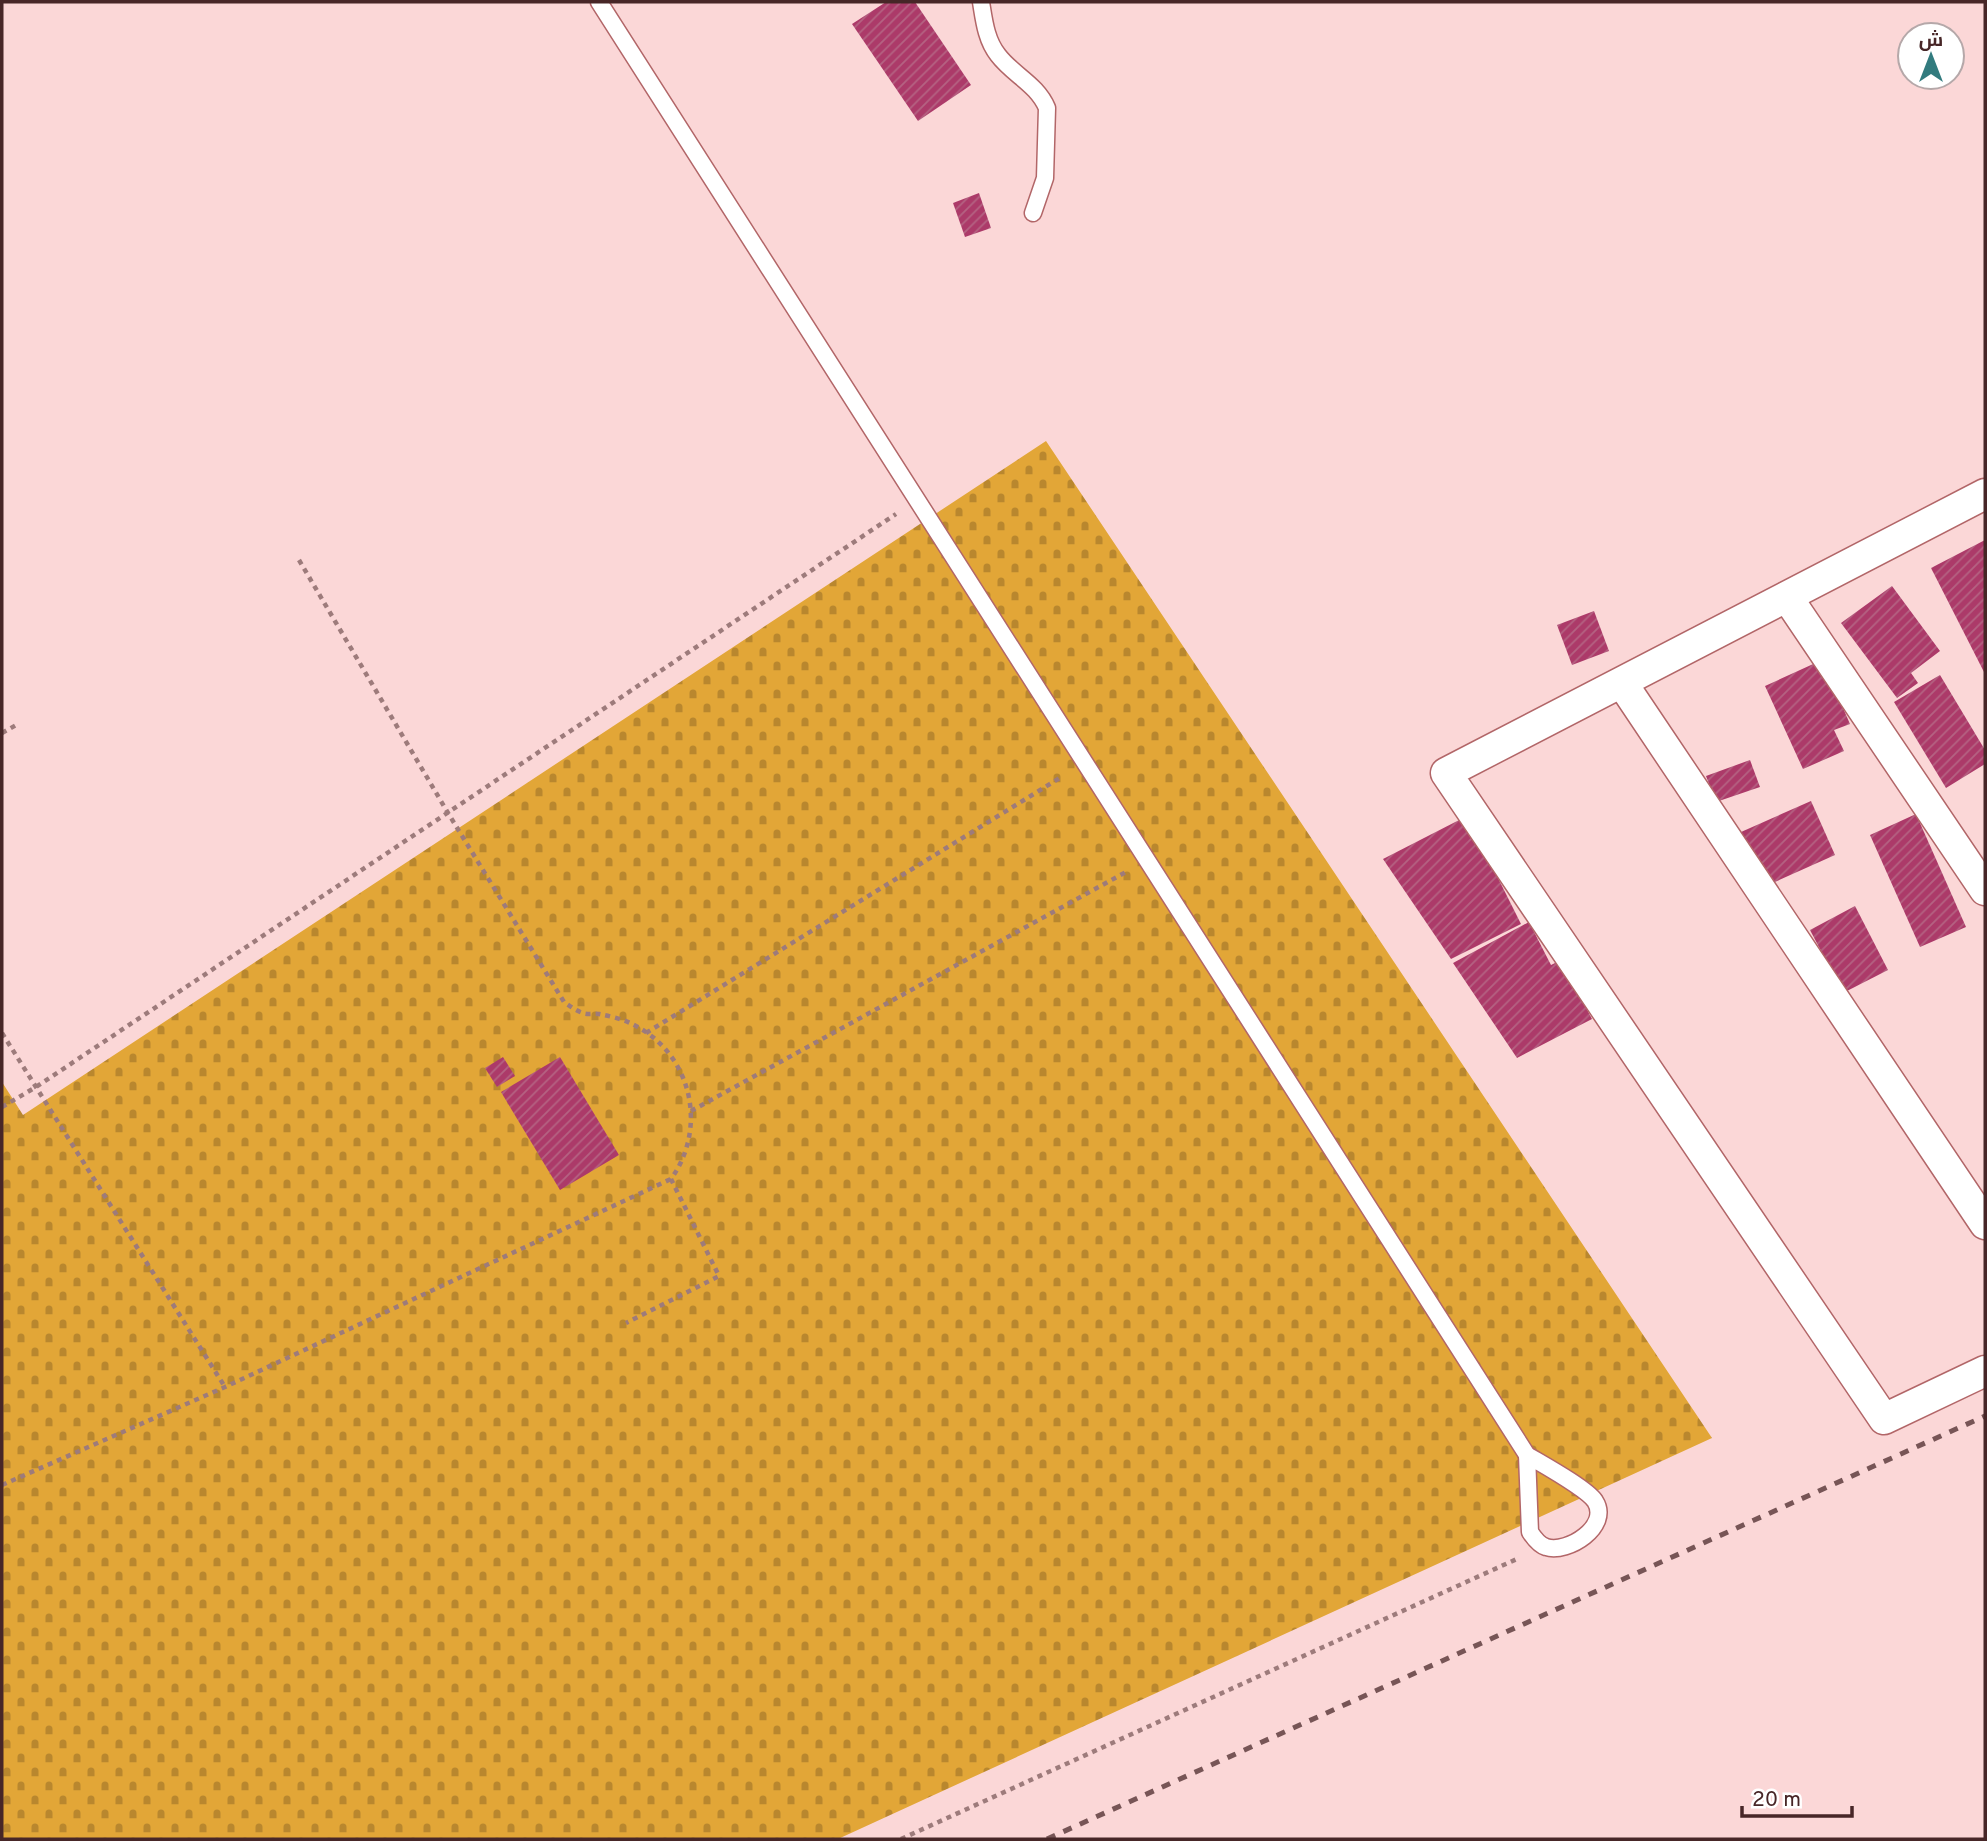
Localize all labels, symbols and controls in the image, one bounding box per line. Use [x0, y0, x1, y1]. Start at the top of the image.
north arrow [1896, 21, 1966, 91]
text: ش [1919, 29, 1943, 53]
scale bar [1742, 1774, 1852, 1818]
text: 20 m [1752, 1787, 1801, 1814]

